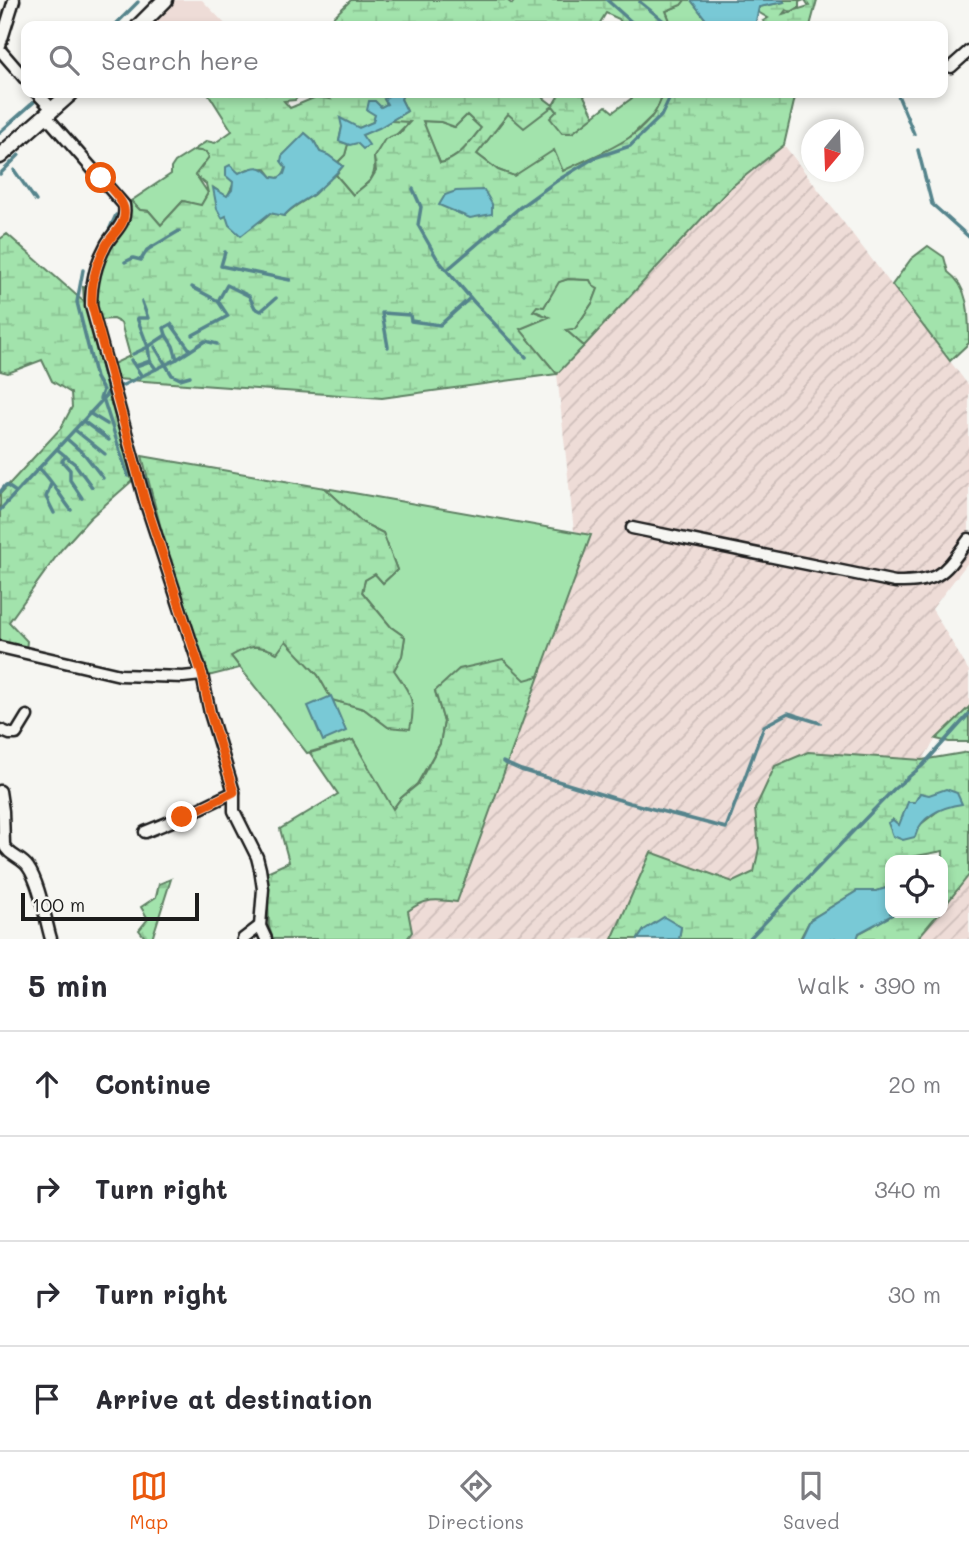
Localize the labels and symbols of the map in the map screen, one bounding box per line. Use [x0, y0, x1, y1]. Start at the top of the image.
north arrow [801, 119, 864, 182]
route start [85, 162, 116, 193]
route end [166, 801, 197, 832]
scale bar [21, 890, 200, 922]

